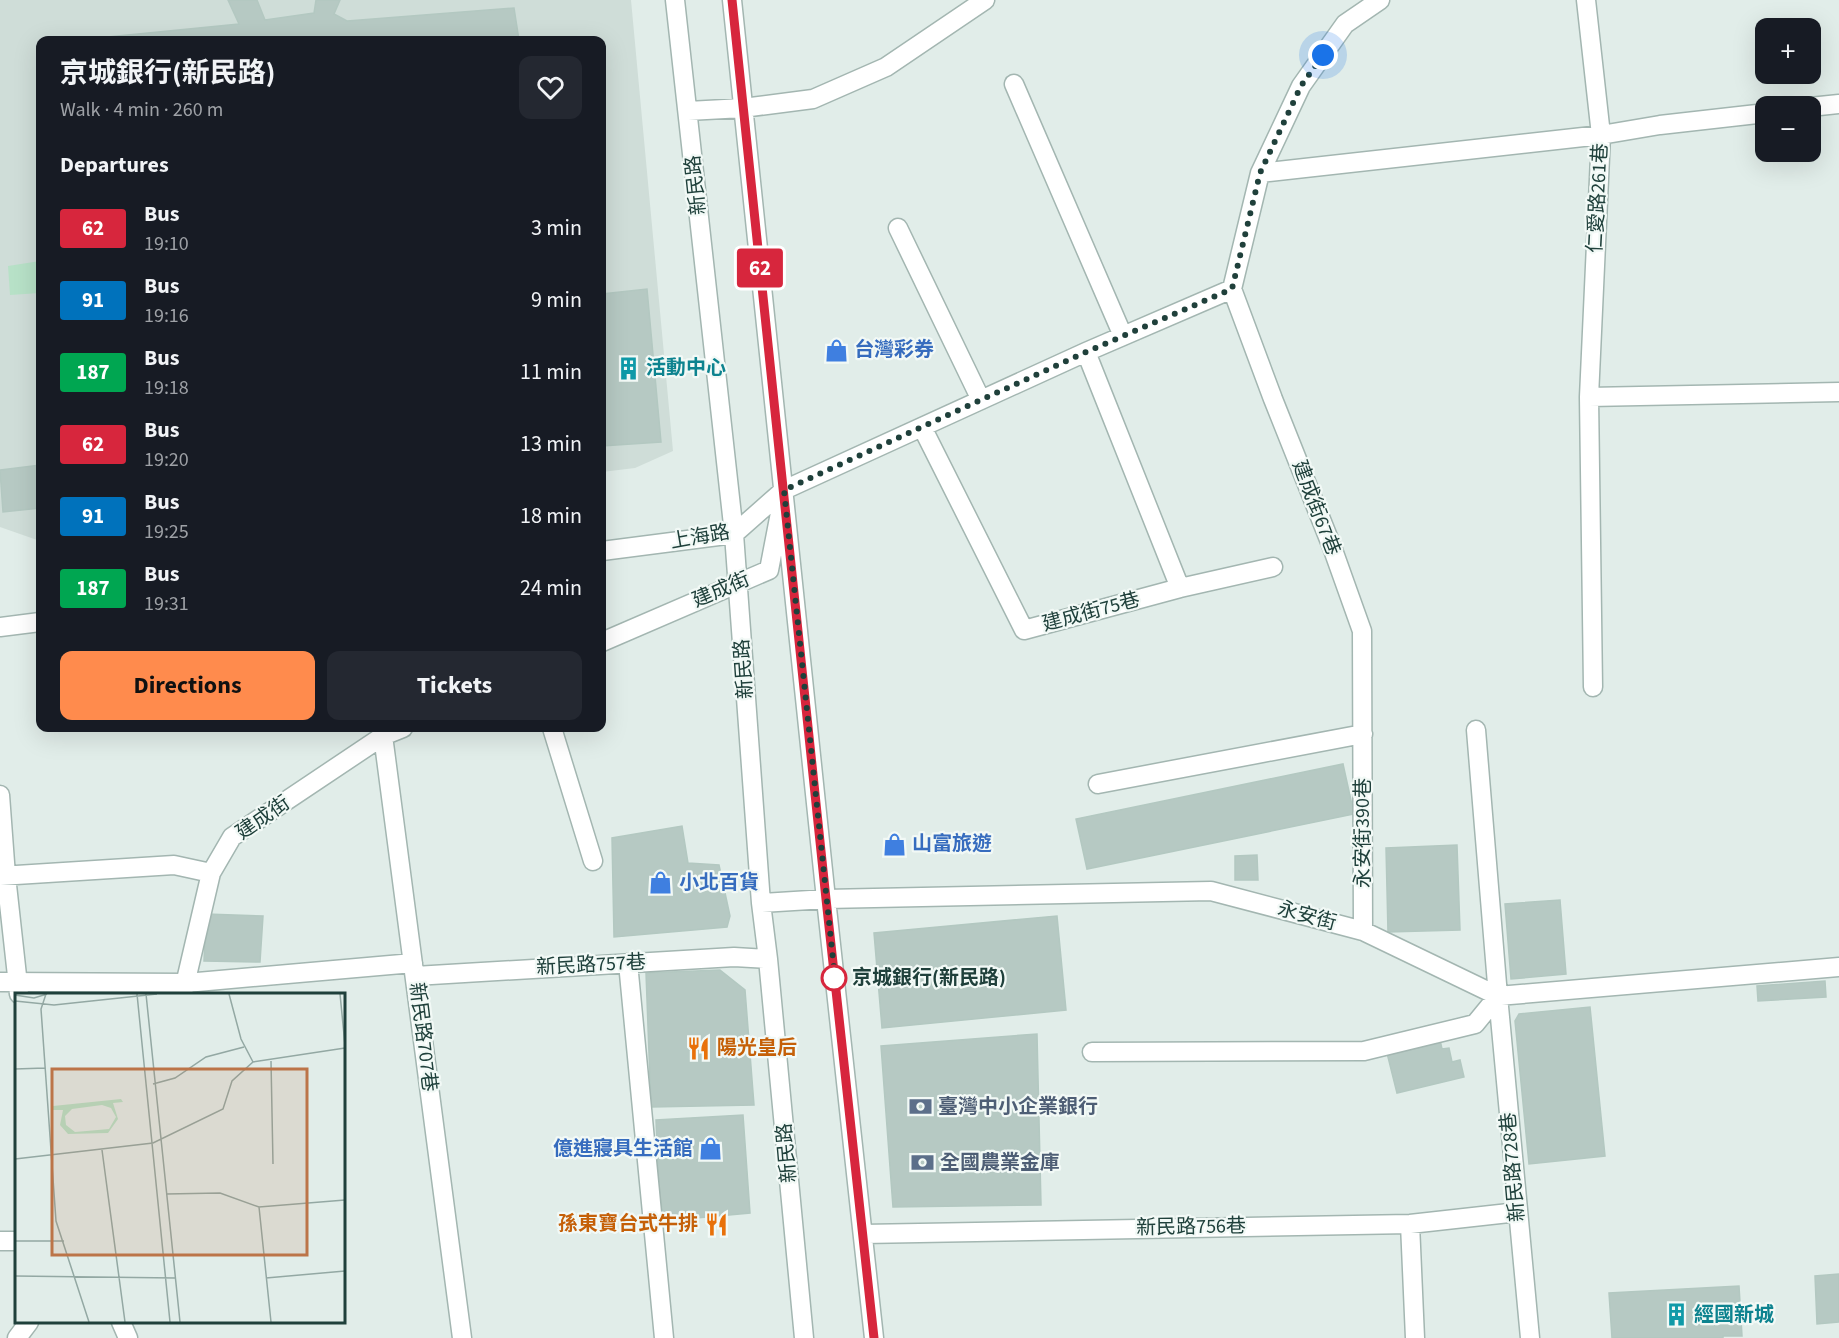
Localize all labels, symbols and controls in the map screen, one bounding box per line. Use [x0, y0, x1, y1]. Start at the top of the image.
map controls [1755, 18, 1821, 162]
button: + [1755, 18, 1821, 84]
your location [1308, 40, 1338, 70]
text: 京城銀行(新民路) [60, 53, 275, 93]
button: heart [519, 56, 582, 119]
text: Walk · 4 min · 260 m [60, 96, 223, 124]
button: − [1755, 96, 1821, 162]
street label: 仁愛路261巷 [1581, 142, 1615, 254]
text: Departures [60, 149, 169, 181]
street label: 新民路 [679, 154, 713, 216]
text: Bus [144, 198, 180, 230]
text: 3 min [531, 212, 582, 244]
text: 62 [82, 213, 104, 243]
text: 19:10 [144, 230, 189, 258]
line badge: 62 [733, 248, 787, 288]
text: 62 [749, 253, 771, 283]
text: Bus [144, 270, 180, 302]
text: 9 min [531, 284, 582, 316]
text: 91 [82, 285, 104, 315]
text: 19:16 [144, 302, 189, 330]
place label: 台灣彩券 [854, 336, 934, 364]
shop icon: 台灣彩券 [823, 337, 849, 363]
text: Bus [144, 342, 180, 374]
place label: 活動中心 [646, 354, 726, 382]
building icon: 活動中心 [615, 355, 641, 381]
text: 11 min [520, 356, 582, 388]
text: 187 [76, 357, 110, 387]
text: 19:18 [144, 374, 189, 402]
text: Bus [144, 414, 180, 446]
text: 13 min [520, 428, 582, 460]
text: 62 [82, 429, 104, 459]
text: 19:20 [144, 446, 189, 474]
street label: 建成街67巷 [1285, 456, 1347, 560]
text: Bus [144, 486, 180, 518]
text: 18 min [520, 500, 582, 532]
text: 91 [82, 501, 104, 531]
text: 19:25 [144, 518, 189, 546]
street label: 上海路 [668, 518, 732, 556]
text: Bus [144, 558, 180, 590]
street label: 建成街 [688, 565, 754, 615]
text: 24 min [520, 572, 582, 604]
text: 187 [76, 573, 110, 603]
street label: 建成街75巷 [1039, 586, 1143, 638]
text: 19:31 [144, 590, 189, 618]
street label: 新民路 [728, 638, 760, 700]
button: Directions [60, 651, 315, 720]
button: Tickets [327, 651, 582, 720]
street label: 永安街390巷 [1349, 778, 1377, 888]
street label: 建成街 [230, 789, 296, 847]
place label: 山富旅遊 [912, 830, 992, 858]
shop icon: 山富旅遊 [881, 831, 907, 857]
place label: 小北百貨 [679, 869, 759, 897]
shop icon: 小北百貨 [648, 870, 674, 896]
street label: 永安街 [1274, 895, 1340, 937]
street label: 新民路757巷 [535, 948, 647, 982]
place label: 京城銀行(新民路) [852, 964, 1006, 992]
marker: 京城銀行(新民路) [821, 965, 847, 991]
street label: 新民路707巷 [402, 981, 444, 1093]
inset map [15, 993, 345, 1323]
place label: 陽光皇后 [717, 1034, 797, 1062]
restaurant icon: 陽光皇后 [686, 1035, 712, 1061]
place label: 臺灣中小企業銀行 [938, 1093, 1098, 1121]
bank icon: 臺灣中小企業銀行 [907, 1094, 933, 1120]
street label: 新民路728巷 [1494, 1111, 1532, 1223]
street label: 新民路 [770, 1122, 804, 1184]
place label: 億進寢具生活館 [553, 1135, 693, 1163]
shop icon: 億進寢具生活館 [698, 1136, 724, 1162]
place label: 全國農業金庫 [940, 1149, 1060, 1177]
bank icon: 全國農業金庫 [909, 1150, 935, 1176]
place label: 孫東寶台式牛排 [558, 1210, 698, 1238]
restaurant icon: 孫東寶台式牛排 [703, 1211, 729, 1237]
street label: 新民路756巷 [1136, 1212, 1246, 1242]
place label: 經國新城 [1694, 1301, 1774, 1329]
building icon: 經國新城 [1663, 1302, 1689, 1328]

